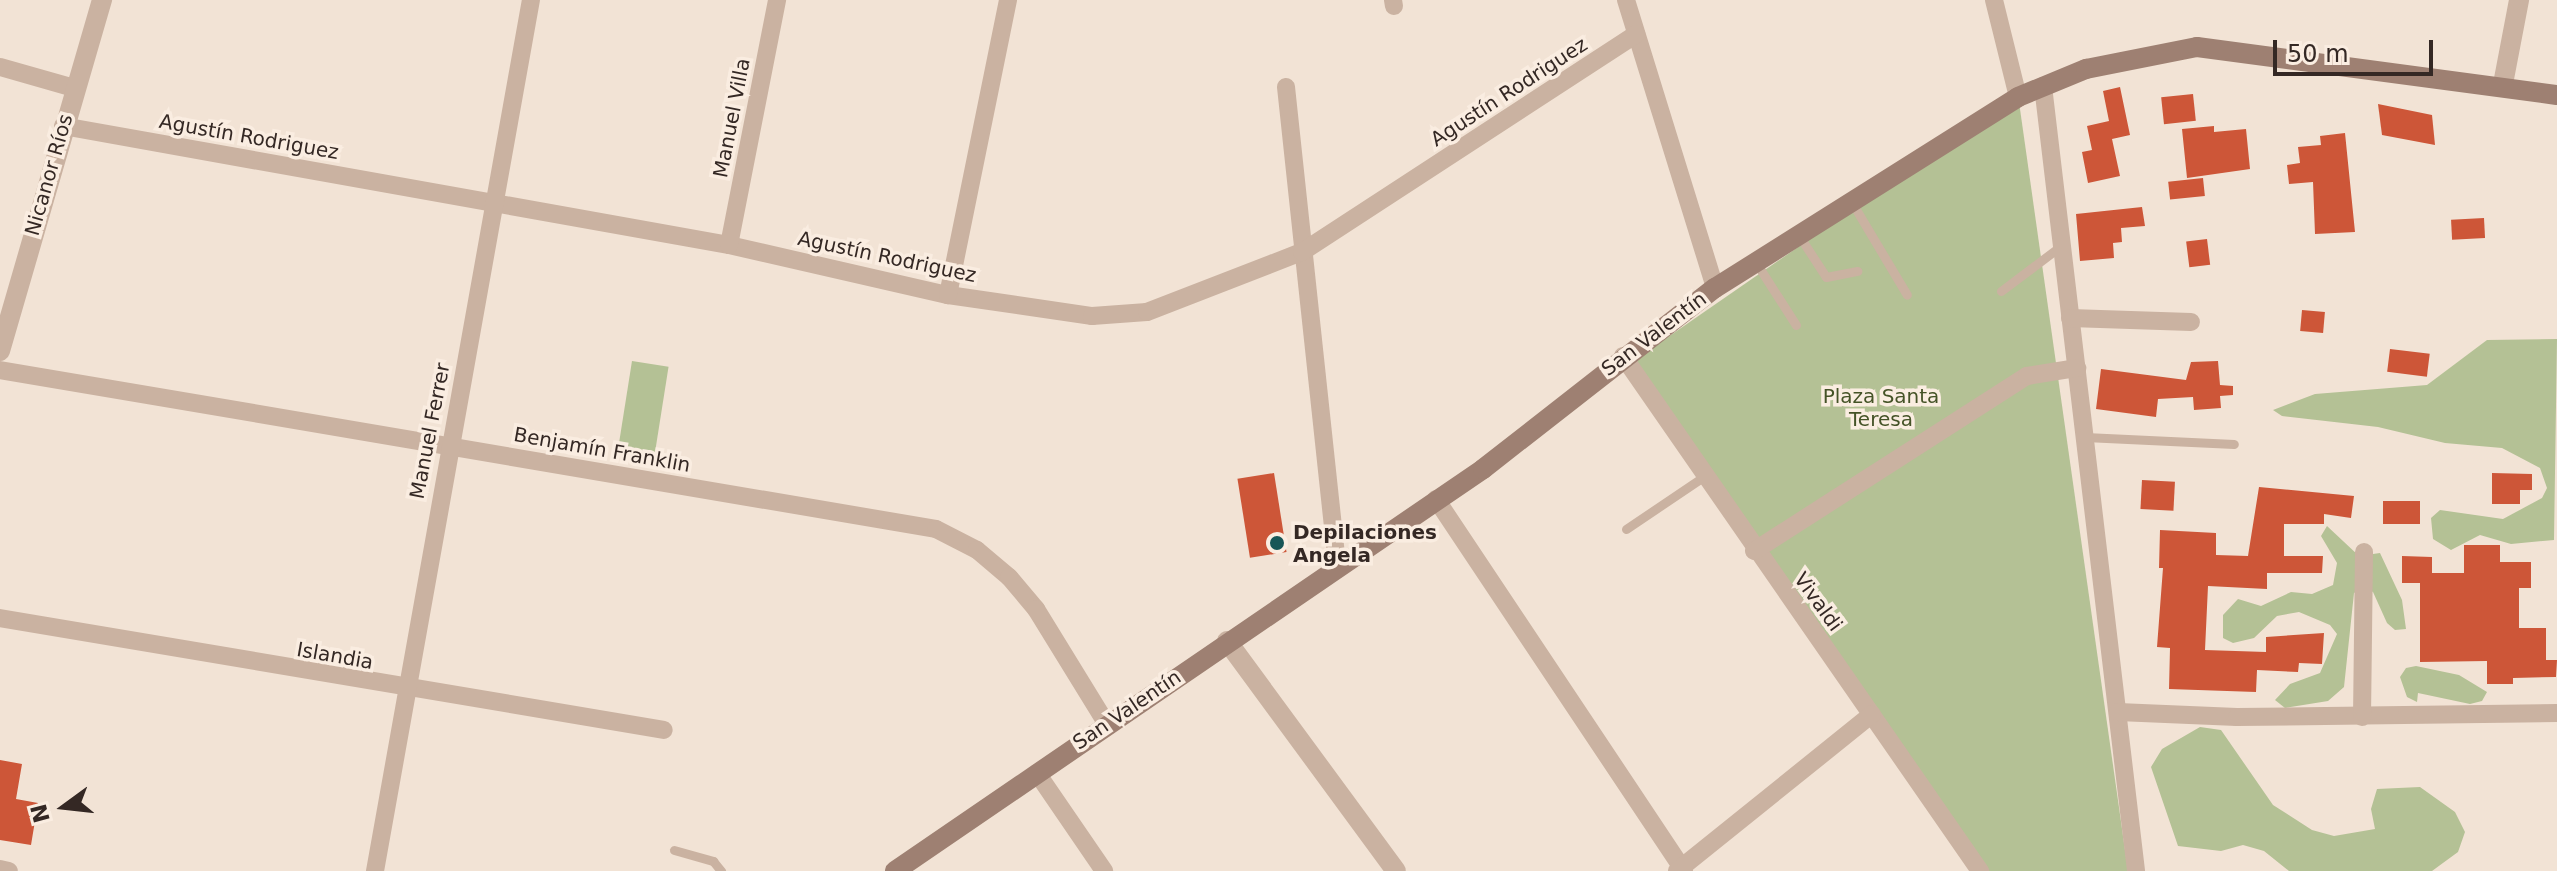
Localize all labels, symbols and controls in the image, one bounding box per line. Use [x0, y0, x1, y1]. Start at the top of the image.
scale bar [2277, 24, 2437, 74]
street label: Agustín Rodriguez [1426, 32, 1592, 152]
text: 50 m [2287, 40, 2349, 68]
street label: Manuel Villa [709, 56, 755, 180]
street label: Agustín Rodriguez [157, 109, 341, 165]
street label: Nicanor Ríos [20, 111, 78, 239]
street label: Agustín Rodriguez [796, 226, 978, 288]
street label: San Valentín [1597, 287, 1711, 381]
street label: Manuel Ferrer [405, 361, 455, 501]
park label: Plaza Santa Teresa [1823, 384, 1939, 431]
street label: Benjamín Franklin [512, 423, 692, 477]
place label: Depilaciones Angela [1293, 520, 1437, 567]
marker: Depilaciones Angela [1268, 534, 1286, 552]
street label: Vivaldi [1789, 568, 1847, 636]
street label: Islandia [295, 637, 375, 675]
street label: San Valentín [1068, 665, 1186, 755]
north arrow [24, 767, 104, 847]
text: N [26, 801, 55, 825]

